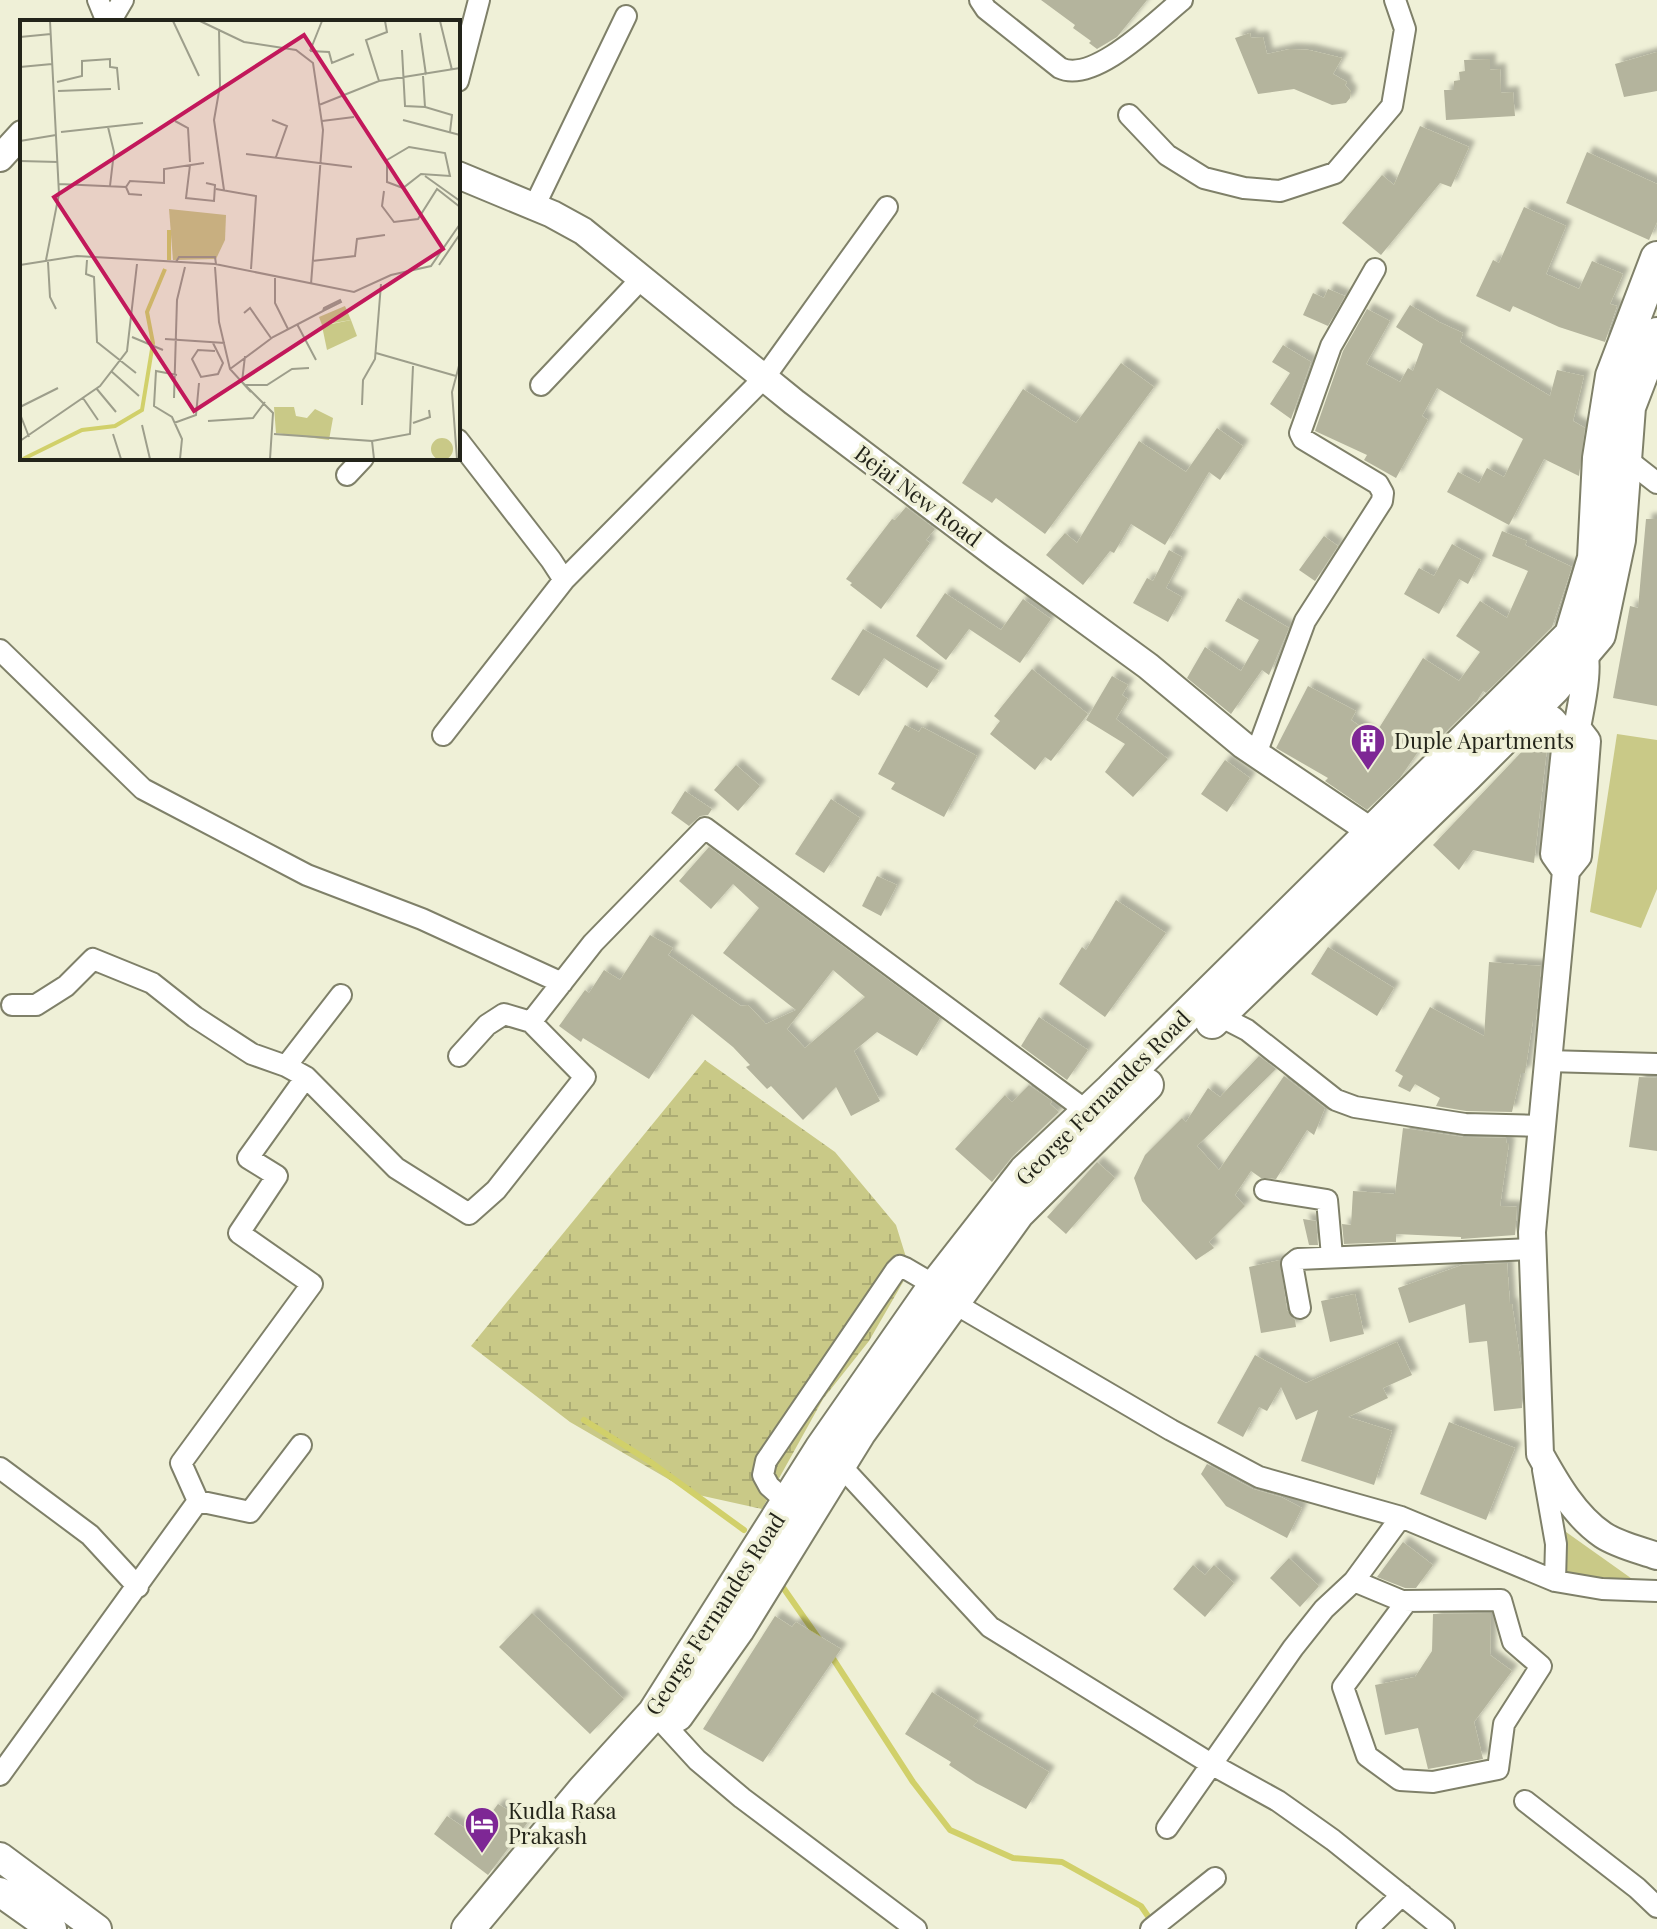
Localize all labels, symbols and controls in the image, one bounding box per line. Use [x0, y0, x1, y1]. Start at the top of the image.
inset map [20, 20, 460, 460]
street label: Bejai New Road [849, 438, 988, 553]
building icon: Duple Apartments [1349, 722, 1387, 772]
place label: Duple Apartments [1394, 725, 1574, 755]
street label: George Fernandes Road [1008, 1003, 1196, 1191]
street label: George Fernandes Road [637, 1506, 791, 1721]
place label: Kudla Rasa Prakash [508, 1795, 616, 1850]
hotel icon: Kudla Rasa Prakash [463, 1805, 501, 1855]

